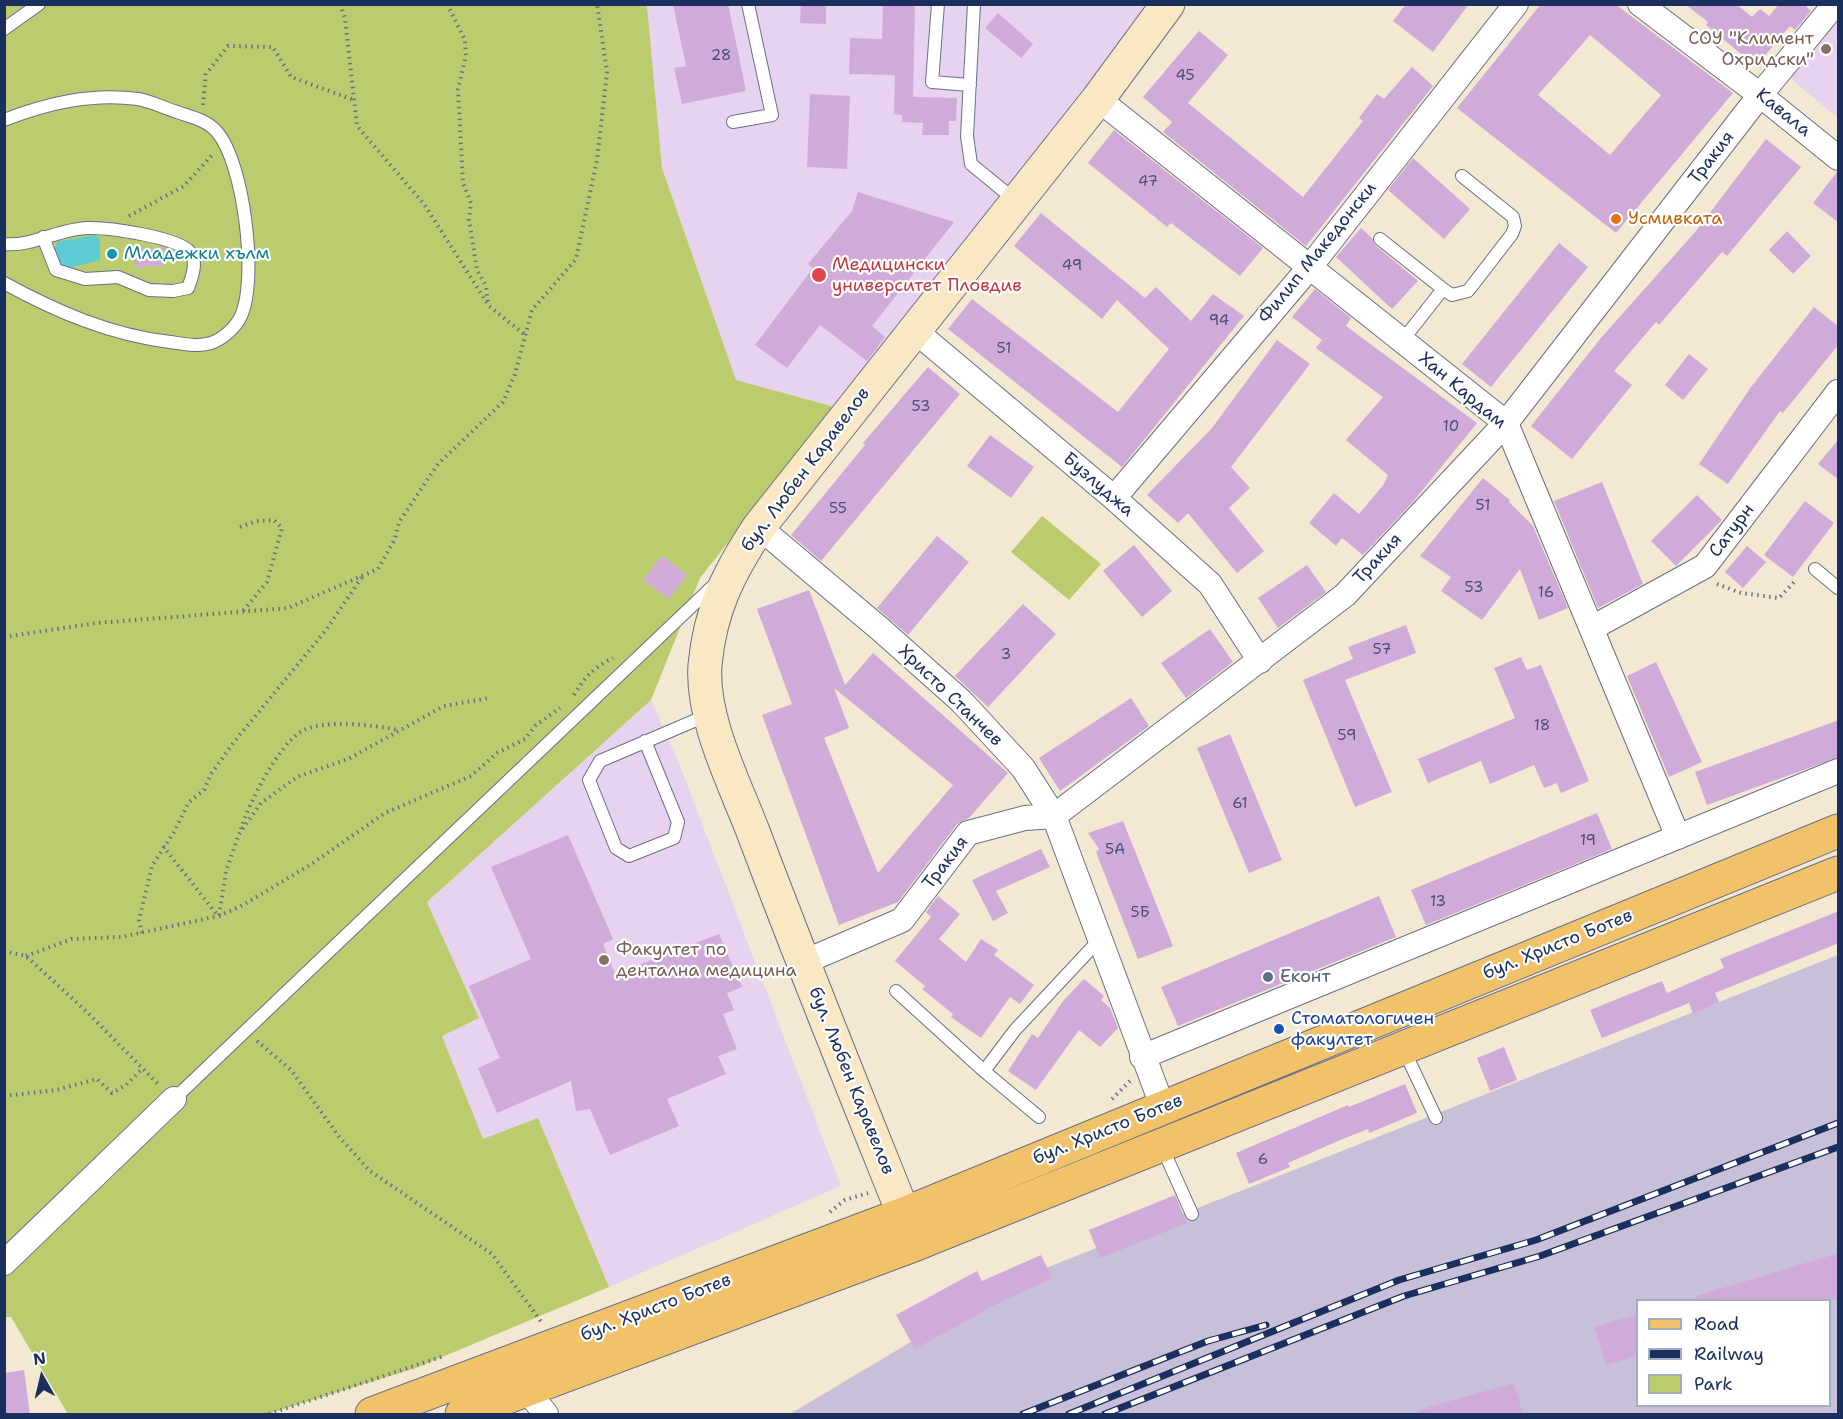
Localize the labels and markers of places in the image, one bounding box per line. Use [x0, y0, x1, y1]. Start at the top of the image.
place label: СОУ "Климент Охридски" [1688, 28, 1814, 70]
marker: СОУ "Климент Охридски" [1819, 42, 1833, 56]
place label: Усмивката [1628, 208, 1722, 230]
marker: Усмивката [1609, 212, 1623, 226]
place label: Младежки хълм [124, 243, 270, 265]
marker: Младежки хълм [105, 247, 119, 261]
place label: Медицински университет Пловдив [832, 254, 1022, 296]
marker: Медицински университет Пловдив [810, 266, 828, 284]
place label: Факултет по дентална медицина [616, 939, 797, 982]
marker: Факултет по дентална медицина [597, 953, 611, 967]
place label: Еконт [1280, 966, 1331, 988]
marker: Еконт [1261, 970, 1275, 984]
place label: Стоматологичен факултет [1291, 1008, 1434, 1050]
marker: Стоматологичен факултет [1272, 1022, 1286, 1036]

